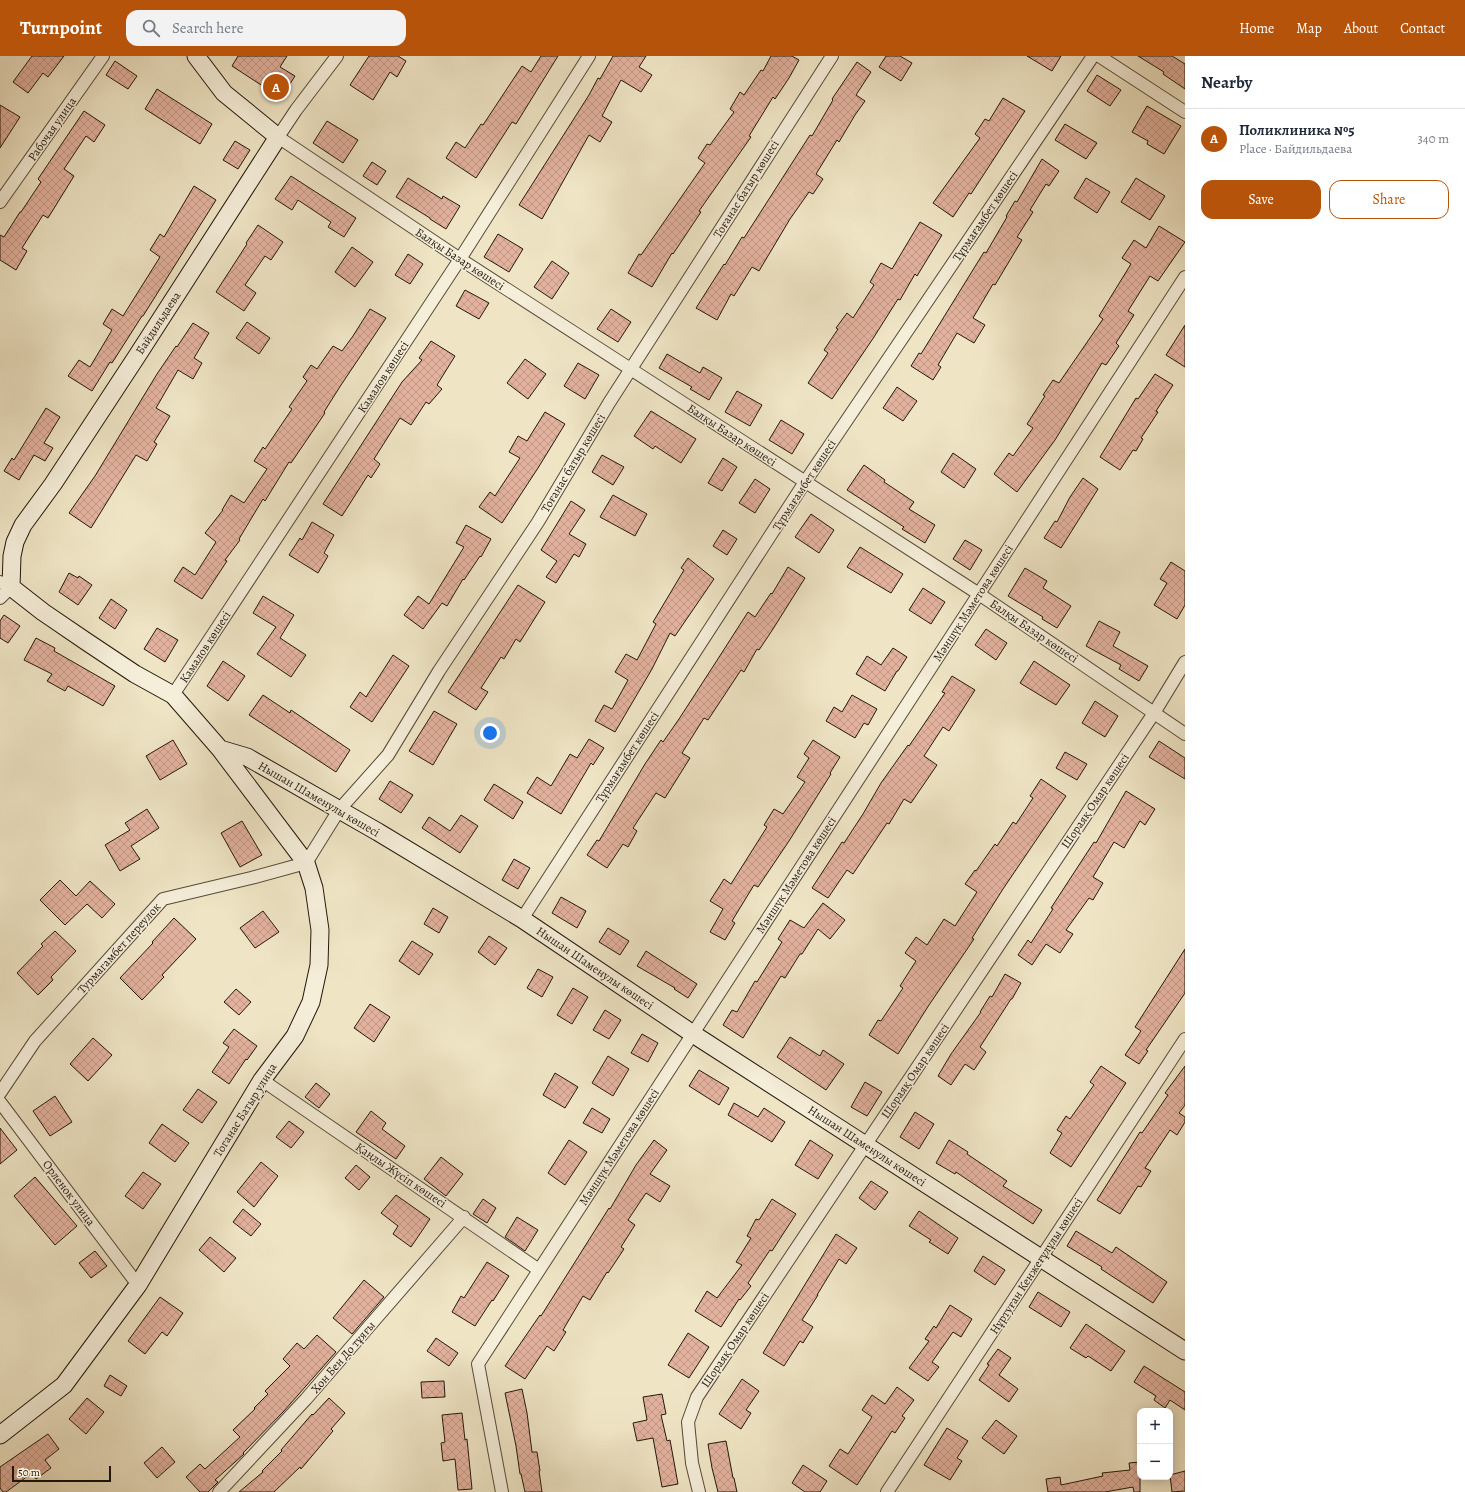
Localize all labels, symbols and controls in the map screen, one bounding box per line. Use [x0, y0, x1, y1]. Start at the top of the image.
search box [126, 10, 406, 46]
text: Turnpoint [20, 15, 102, 41]
icon: search [140, 17, 162, 39]
text: Search here [172, 18, 243, 38]
text: Home [1239, 19, 1274, 38]
text: Map [1296, 19, 1322, 38]
text: About [1344, 19, 1378, 38]
text: Contact [1400, 19, 1445, 38]
text: Nearby [1201, 71, 1252, 94]
pin: A [263, 72, 289, 102]
street label: Рабочая улица [24, 94, 80, 164]
text: Поликлиника №5 [1239, 120, 1355, 140]
text: A [1210, 130, 1218, 147]
text: 340 m [1417, 130, 1449, 147]
street label: Тоғанас батыр көшесі [709, 137, 783, 241]
text: Place · Байдильдаева [1239, 140, 1352, 157]
street label: Тұрмағамбет көшесі [949, 168, 1021, 264]
button: Save [1201, 180, 1321, 219]
button: Share [1329, 180, 1449, 219]
street label: Балқы Базар көшесі [412, 224, 508, 294]
street label: Байдильдаева [132, 288, 185, 358]
street label: Камалов көшесі [354, 338, 412, 416]
street label: Балқы Базар көшесі [684, 400, 780, 470]
street label: Тоғанас батыр көшесі [537, 411, 609, 515]
street label: Тұрмағамбет көшесі [769, 436, 839, 534]
street label: Мәншүк Мәметова көшесі [929, 542, 1017, 664]
street label: Балқы Базар көшесі [987, 595, 1081, 667]
street label: Камалов көшесі [176, 608, 234, 686]
street label: Тұрмағамбет көшесі [592, 708, 662, 806]
your location [480, 723, 500, 743]
street label: Шораяқ Омар көшесі [1057, 750, 1133, 852]
street label: Нышан Шаменулы көшесі [255, 758, 383, 840]
street label: Мәншүк Мәметова көшесі [752, 814, 840, 936]
street label: Турмагамбет переулок [74, 899, 164, 997]
street label: Нышан Шаменулы көшесі [533, 923, 657, 1013]
street label: Шораяқ Омар көшесі [877, 1020, 953, 1122]
street label: Тоганас Батыр улица [210, 1060, 281, 1160]
street label: Мәншүк Мәметова көшесі [575, 1086, 663, 1208]
street label: Нышан Шаменулы көшесі [805, 1102, 929, 1190]
street label: Қаңлы Жүсіп көшесі [353, 1139, 449, 1211]
street label: Орленок улица [39, 1157, 99, 1229]
street label: Нұртуған Кенжеғұлұлы көшесі [986, 1195, 1086, 1337]
street label: Шораяқ Омар көшесі [697, 1289, 773, 1391]
street label: Хон Бен До тұяғы [307, 1317, 379, 1397]
map controls [1137, 1408, 1173, 1480]
button: + [1137, 1408, 1173, 1444]
button: − [1137, 1444, 1173, 1480]
scale bar [12, 1464, 111, 1483]
text: 50 m [18, 1465, 40, 1480]

